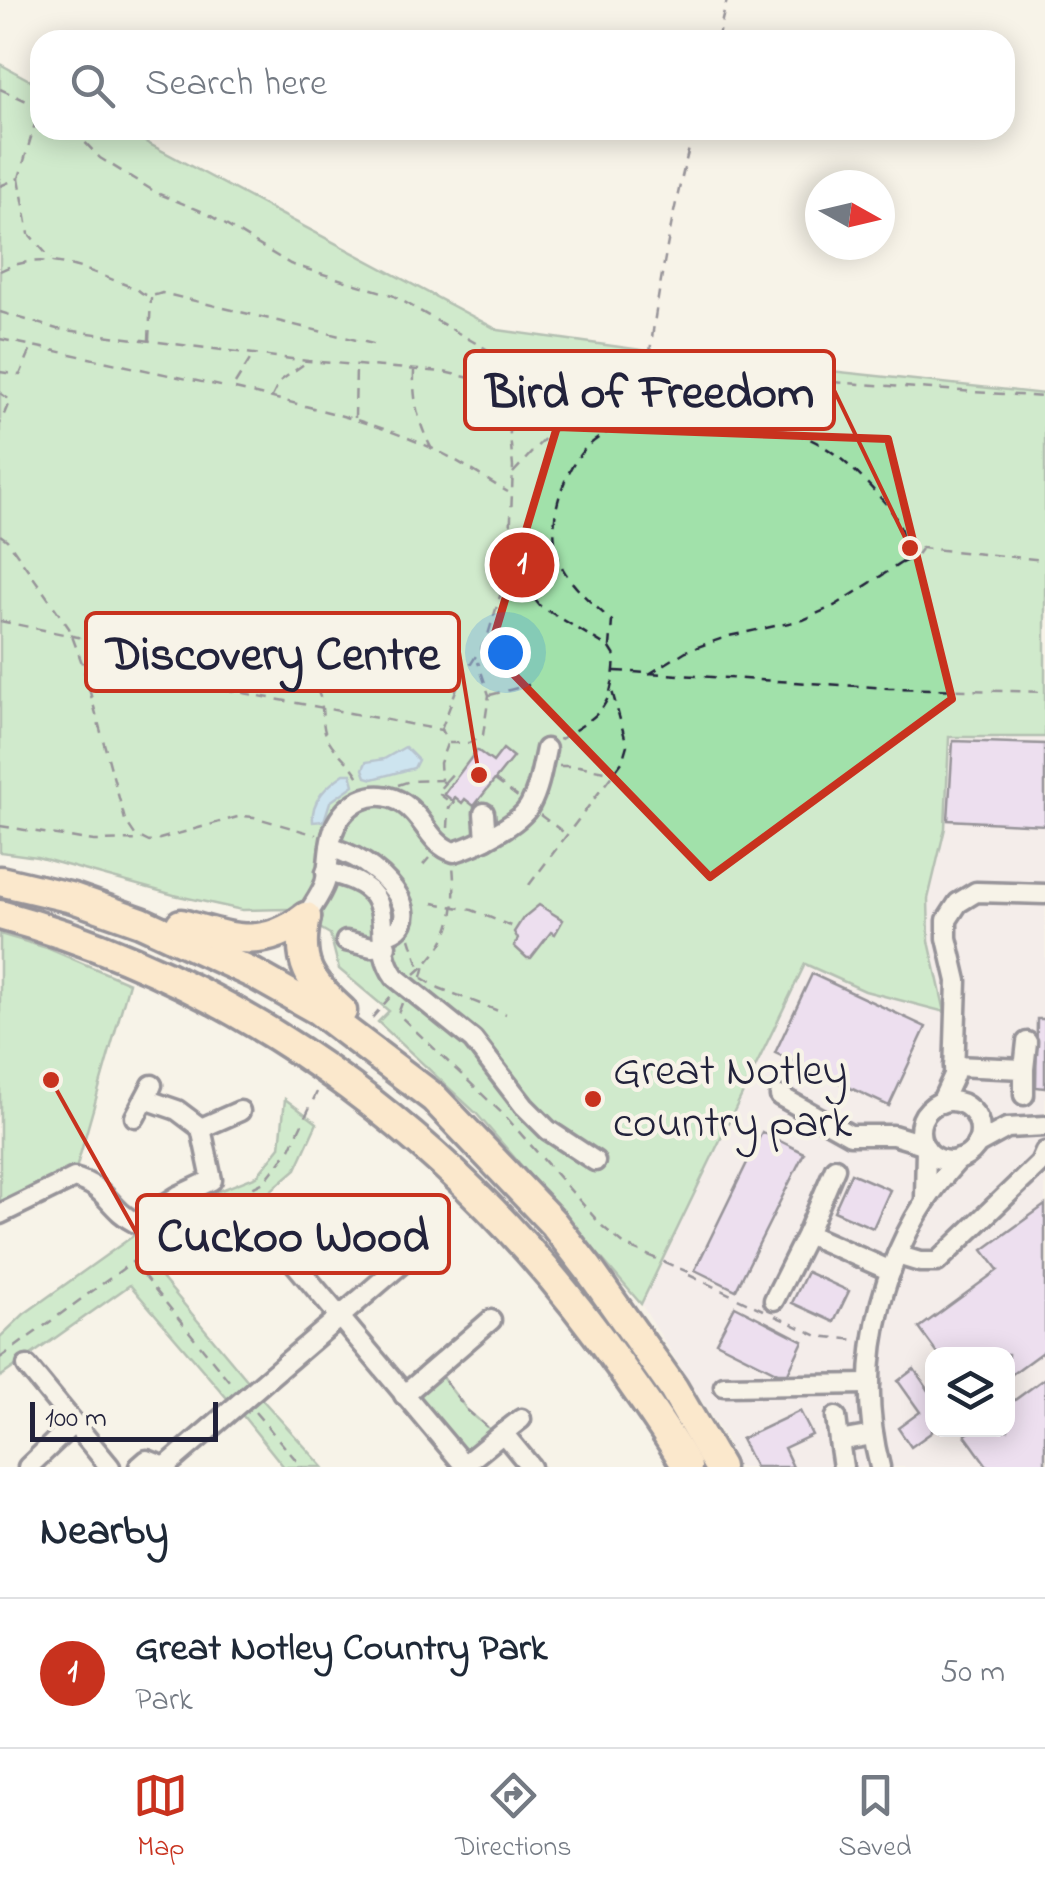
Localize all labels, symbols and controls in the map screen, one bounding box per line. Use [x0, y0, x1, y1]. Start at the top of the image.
search box [30, 30, 1015, 140]
text: Search here [145, 57, 327, 113]
icon: search [65, 58, 120, 113]
north arrow [805, 170, 895, 260]
callout: Bird of Freedom [465, 351, 834, 429]
text: Bird of Freedom [484, 360, 814, 430]
pin: 1 [490, 528, 554, 602]
callout: Discovery Centre [86, 613, 459, 691]
text: Discovery Centre [104, 622, 441, 692]
your location [480, 627, 531, 678]
place label: Great Notley country park [613, 1040, 852, 1158]
marker: Great Notley country park [582, 1088, 604, 1110]
callout: Cuckoo Wood [137, 1195, 449, 1273]
text: Cuckoo Wood [157, 1204, 429, 1274]
map controls [925, 1347, 1015, 1437]
button: layers [925, 1347, 1015, 1437]
scale bar [30, 1397, 218, 1442]
text: 100 m [45, 1399, 107, 1440]
text: Nearby [40, 1502, 168, 1563]
text: Great Notley Country Park [135, 1622, 547, 1678]
text: 1 [67, 1650, 78, 1697]
text: 50 m [940, 1650, 1005, 1697]
text: Park [135, 1678, 193, 1725]
tab: Map [133, 1768, 188, 1869]
tab: Directions [455, 1768, 572, 1869]
tab: Saved [839, 1768, 912, 1869]

